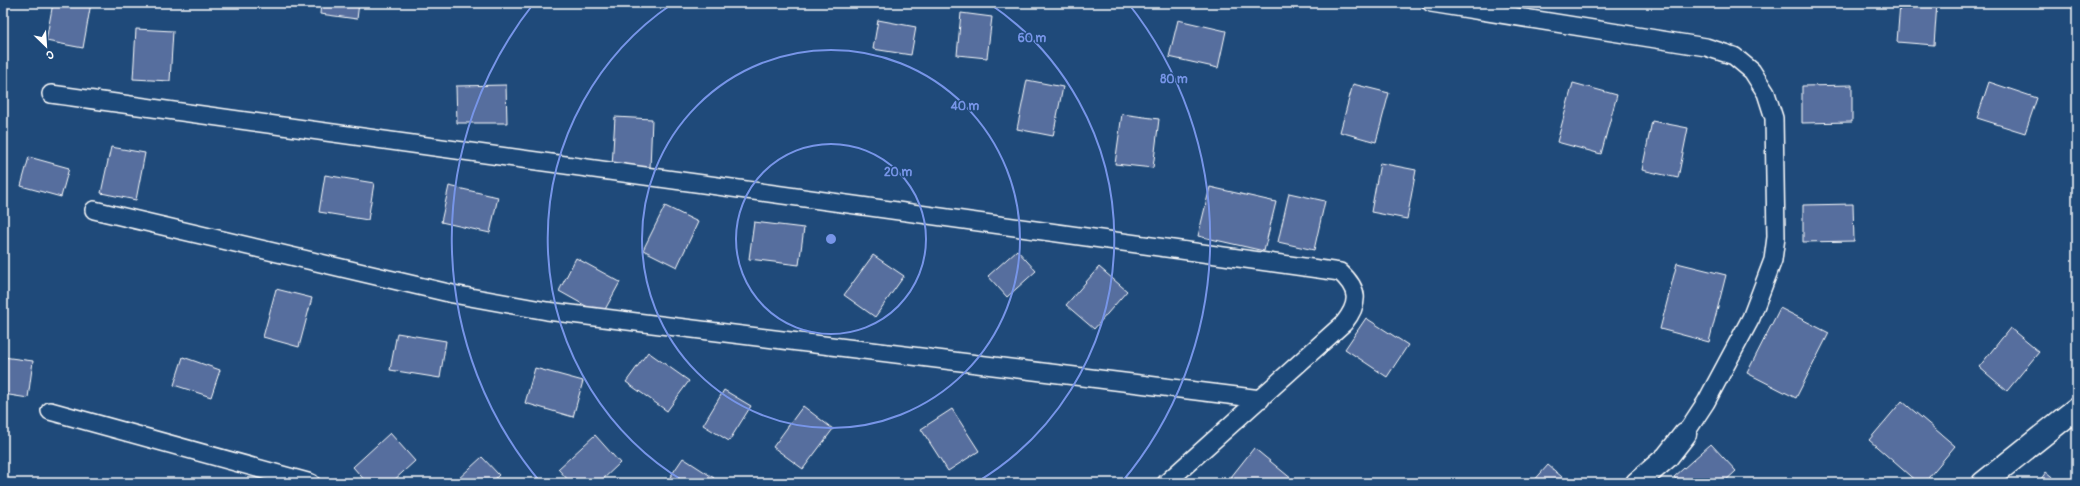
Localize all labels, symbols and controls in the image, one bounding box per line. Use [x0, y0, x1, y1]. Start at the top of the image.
north arrow [26, 26, 66, 66]
text: 60 m [1018, 31, 1047, 46]
text: С [44, 47, 56, 62]
text: 80 m [1160, 72, 1188, 87]
text: 40 m [950, 99, 980, 114]
text: 20 m [884, 165, 912, 180]
centre of rings [824, 232, 838, 246]

